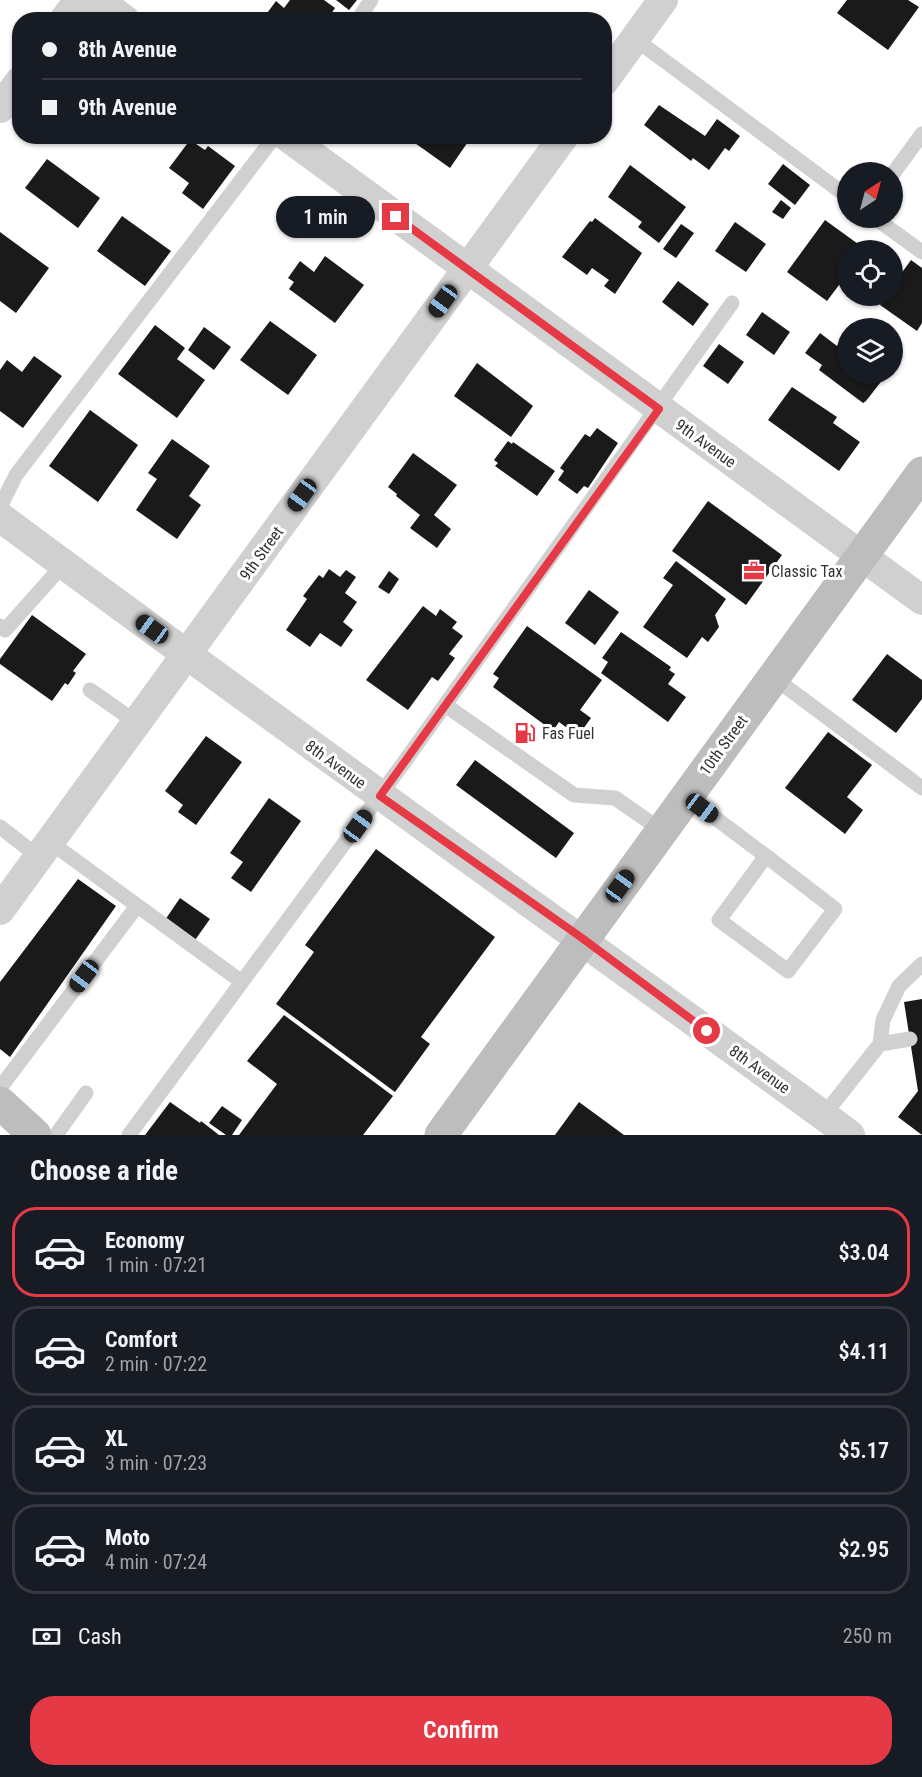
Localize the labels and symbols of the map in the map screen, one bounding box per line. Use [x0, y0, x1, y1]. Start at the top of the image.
north arrow [837, 162, 903, 228]
callout: 1 min [276, 196, 375, 238]
route end [382, 203, 409, 230]
car [425, 281, 461, 321]
street label: 9th Avenue [672, 415, 740, 472]
car [284, 475, 320, 515]
street label: 9th Street [236, 523, 287, 584]
office icon: Classic Tax [742, 559, 766, 583]
place label: Classic Tax [771, 562, 843, 581]
car [132, 611, 172, 647]
street label: 10th Street [695, 711, 752, 779]
fuel station icon: Fas Fuel [513, 721, 537, 745]
place label: Fas Fuel [542, 724, 595, 743]
street label: 8th Avenue [302, 736, 370, 793]
car [682, 790, 722, 826]
car [340, 806, 376, 846]
car [602, 866, 638, 906]
car [66, 956, 102, 996]
route start [693, 1017, 720, 1044]
street label: 8th Avenue [726, 1041, 794, 1098]

